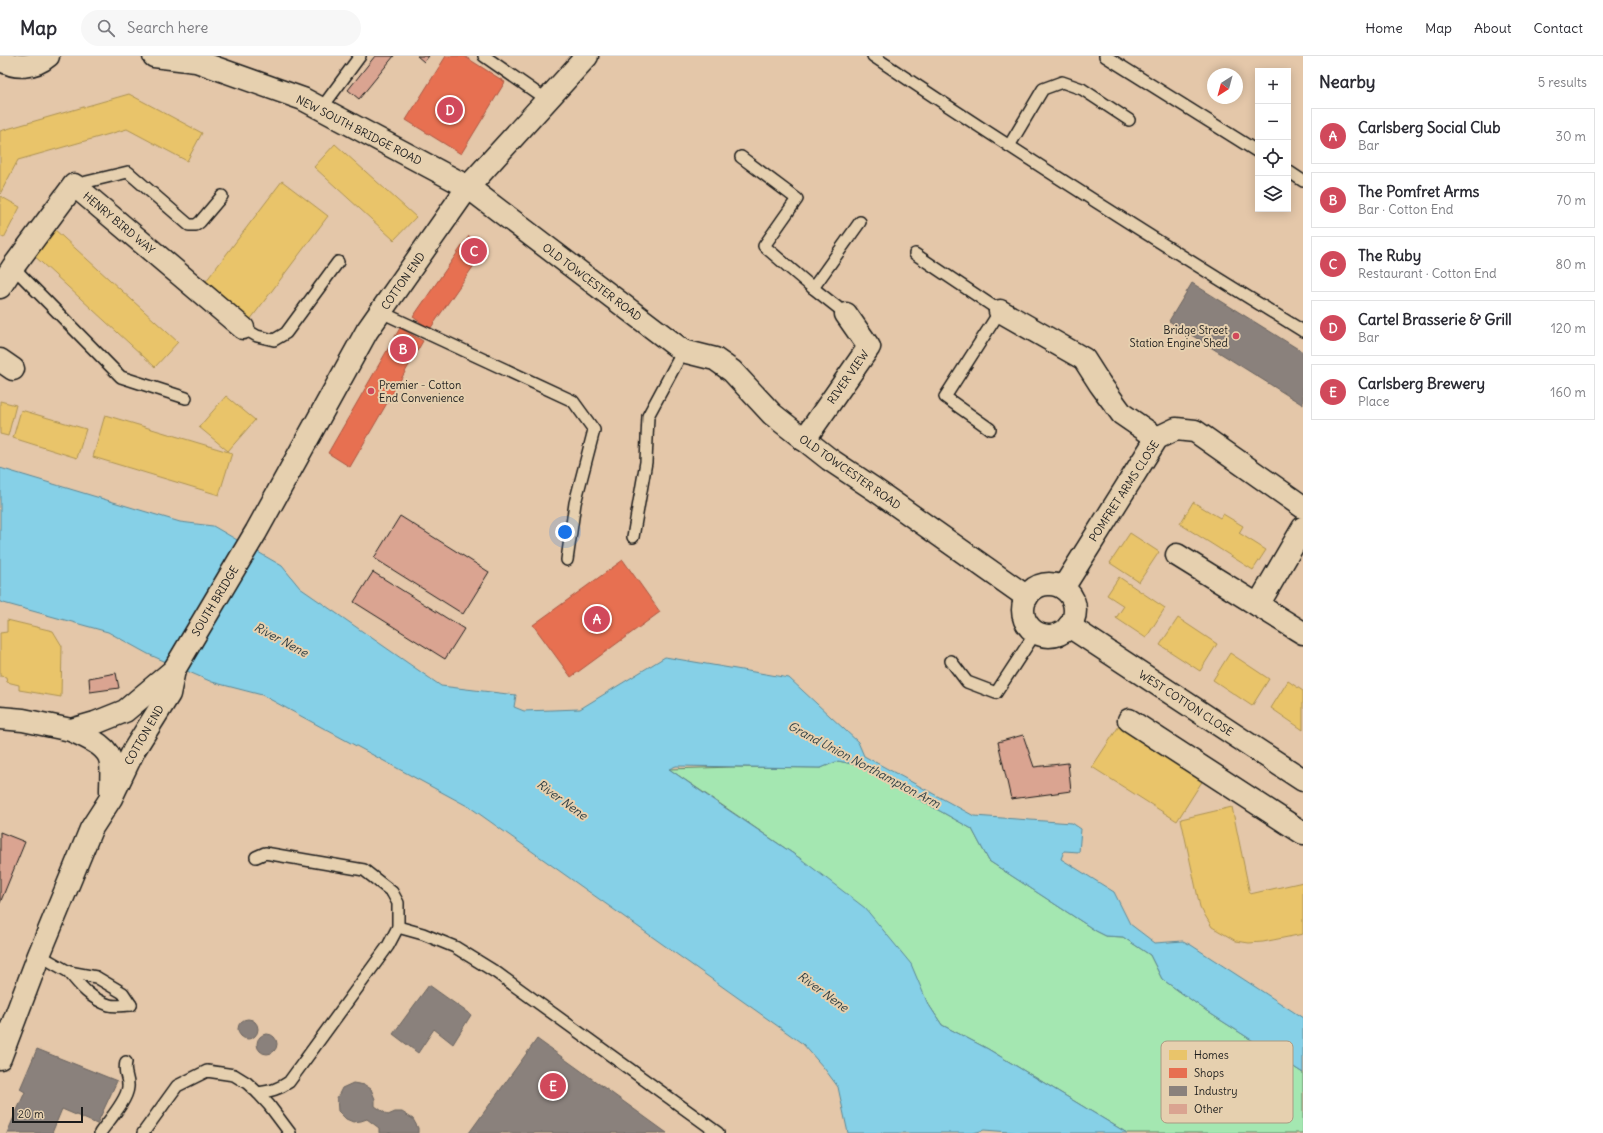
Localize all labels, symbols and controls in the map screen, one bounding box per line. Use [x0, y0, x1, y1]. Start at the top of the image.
search box [81, 10, 361, 46]
text: Map [20, 16, 57, 40]
icon: search [95, 17, 117, 39]
text: Search here [127, 18, 208, 37]
text: Home [1365, 19, 1403, 37]
text: Map [1425, 19, 1452, 37]
text: About [1474, 19, 1512, 37]
text: Contact [1534, 19, 1583, 37]
north arrow [1207, 68, 1243, 104]
map controls [1255, 68, 1291, 212]
button: + [1255, 68, 1291, 104]
text: Nearby [1319, 71, 1375, 93]
text: 5 results [1538, 74, 1587, 91]
street label: NEW SOUTH BRIDGE ROAD [294, 92, 424, 168]
pin: D [437, 95, 463, 125]
button: − [1255, 104, 1291, 140]
text: Carlsberg Social Club [1358, 118, 1500, 137]
text: A [1329, 128, 1337, 145]
text: 30 m [1556, 128, 1586, 145]
text: Bar [1358, 137, 1379, 154]
button: locate [1255, 140, 1291, 176]
button: layers [1255, 176, 1291, 212]
text: The Pomfret Arms [1358, 182, 1479, 201]
street label: HENRY BIRD WAY [80, 189, 158, 257]
text: B [1329, 192, 1337, 209]
text: 70 m [1557, 192, 1586, 209]
text: Bar · Cotton End [1358, 201, 1453, 218]
pin: C [461, 236, 487, 266]
street label: OLD TOWCESTER ROAD [540, 240, 645, 324]
text: The Ruby [1358, 246, 1421, 265]
street label: COTTON END [378, 249, 428, 312]
text: C [1329, 256, 1337, 273]
text: 80 m [1555, 256, 1586, 273]
text: Restaurant · Cotton End [1358, 265, 1497, 282]
text: Cartel Brasserie & Grill [1358, 310, 1512, 329]
text: D [1328, 320, 1338, 337]
text: 120 m [1551, 320, 1586, 337]
place label: Bridge Street Station Engine Shed [1130, 323, 1229, 350]
text: Bar [1358, 329, 1379, 346]
marker: Bridge Street Station Engine Shed [1231, 331, 1241, 341]
pin: B [390, 334, 416, 364]
street label: RIVER VIEW [824, 347, 872, 407]
text: Carlsberg Brewery [1358, 374, 1485, 393]
place label: Premier - Cotton End Convenience [379, 378, 464, 405]
text: E [1329, 384, 1337, 401]
text: 160 m [1550, 384, 1586, 401]
marker: Premier - Cotton End Convenience [366, 386, 376, 396]
text: Place [1358, 393, 1389, 410]
street label: OLD TOWCESTER ROAD [797, 432, 904, 512]
street label: POMFRET ARMS CLOSE [1086, 438, 1162, 544]
your location [555, 522, 575, 542]
street label: SOUTH BRIDGE [188, 563, 242, 639]
pin: A [584, 604, 610, 634]
water label: River Nene [252, 619, 312, 661]
street label: WEST COTTON CLOSE [1136, 667, 1236, 739]
street label: COTTON END [121, 702, 167, 768]
water label: Grand Union Northampton Arm [786, 718, 943, 811]
water label: River Nene [534, 776, 592, 824]
water label: River Nene [795, 968, 853, 1016]
legend [1161, 1041, 1293, 1123]
text: Homes [1194, 1048, 1229, 1062]
text: Shops [1194, 1066, 1224, 1080]
pin: E [540, 1071, 566, 1101]
text: Industry [1194, 1084, 1237, 1098]
text: Other [1194, 1102, 1223, 1116]
scale bar [12, 1105, 83, 1124]
text: 20 m [18, 1107, 44, 1121]

